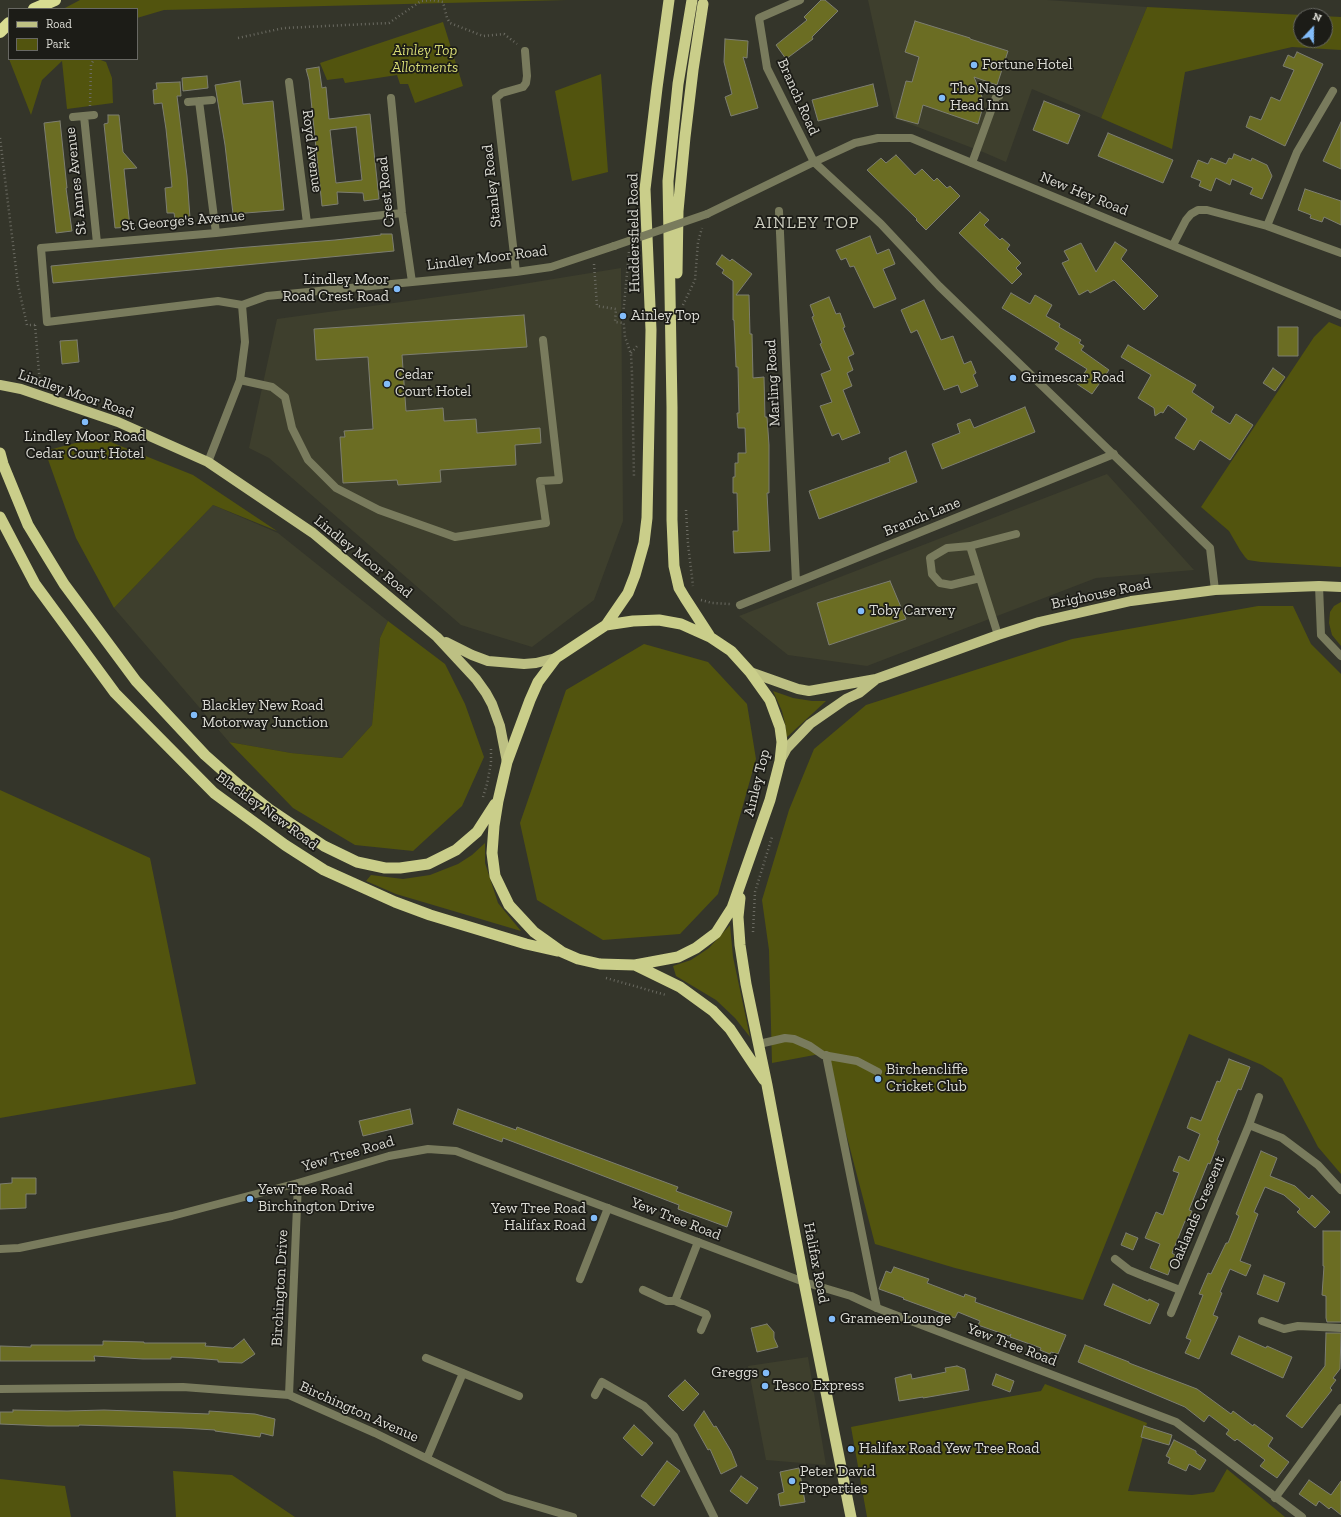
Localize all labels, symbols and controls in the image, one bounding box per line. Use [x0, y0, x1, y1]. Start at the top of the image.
legend [8, 8, 138, 60]
north arrow [1293, 8, 1333, 48]
text: N [1311, 10, 1324, 25]
text: Road [46, 17, 72, 31]
text: Park [46, 37, 70, 51]
park label: Ainley Top Allotments [392, 42, 458, 77]
street label: Branch Road [773, 56, 823, 138]
place label: Fortune Hotel [982, 56, 1072, 74]
marker: Fortune Hotel [969, 60, 979, 70]
place label: The Nags Head Inn [950, 80, 1011, 115]
marker: The Nags Head Inn [937, 93, 947, 103]
street label: Royd Avenue [298, 109, 326, 193]
street label: St Annes Avenue [61, 126, 91, 236]
street label: Stanley Road [479, 144, 505, 228]
street label: Crest Road [373, 156, 399, 228]
street label: New Hey Road [1037, 168, 1131, 220]
street label: Huddersfield Road [624, 173, 644, 293]
street label: St George's Avenue [121, 207, 245, 235]
district label: AINLEY TOP [755, 213, 859, 233]
street label: Lindley Moor Road [426, 242, 548, 274]
place label: Lindley Moor Road Crest Road [283, 271, 389, 306]
marker: Lindley Moor Road Crest Road [392, 284, 402, 294]
place label: Ainley Top [631, 307, 700, 325]
marker: Ainley Top [618, 311, 628, 321]
street label: Marling Road [762, 339, 784, 427]
street label: Lindley Moor Road [16, 366, 136, 422]
place label: Cedar Court Hotel [395, 366, 471, 401]
place label: Grimescar Road [1021, 369, 1125, 387]
marker: Grimescar Road [1008, 373, 1018, 383]
marker: Cedar Court Hotel [382, 379, 392, 389]
marker: Lindley Moor Road Cedar Court Hotel [80, 417, 90, 427]
place label: Lindley Moor Road Cedar Court Hotel [24, 428, 146, 463]
street label: Branch Lane [881, 493, 963, 541]
street label: Lindley Moor Road [310, 512, 416, 602]
street label: Brighouse Road [1049, 575, 1153, 613]
place label: Toby Carvery [869, 602, 955, 620]
marker: Toby Carvery [856, 606, 866, 616]
place label: Blackley New Road Motorway Junction [202, 697, 328, 732]
marker: Blackley New Road Motorway Junction [189, 710, 199, 720]
street label: Ainley Top [740, 748, 774, 818]
street label: Blackley New Road [213, 768, 321, 854]
place label: Birchencliffe Cricket Club [886, 1061, 968, 1096]
marker: Birchencliffe Cricket Club [873, 1074, 883, 1084]
street label: Yew Tree Road [300, 1132, 396, 1176]
street label: Oaklands Crescent [1165, 1153, 1229, 1273]
place label: Yew Tree Road Birchington Drive [258, 1181, 374, 1216]
marker: Yew Tree Road Birchington Drive [245, 1194, 255, 1204]
street label: Yew Tree Road [628, 1194, 724, 1244]
place label: Yew Tree Road Halifax Road [491, 1200, 586, 1235]
marker: Yew Tree Road Halifax Road [589, 1213, 599, 1223]
street label: Halifax Road [799, 1221, 833, 1305]
street label: Birchington Drive [268, 1229, 292, 1347]
place label: Grameen Lounge [840, 1310, 951, 1328]
marker: Grameen Lounge [827, 1314, 837, 1324]
street label: Yew Tree Road [964, 1320, 1060, 1370]
place label: Greggs [711, 1364, 758, 1382]
marker: Greggs [761, 1368, 771, 1378]
place label: Tesco Express [773, 1377, 864, 1395]
street label: Birchington Avenue [297, 1378, 421, 1446]
marker: Tesco Express [760, 1381, 770, 1391]
place label: Halifax Road Yew Tree Road [859, 1440, 1039, 1458]
marker: Halifax Road Yew Tree Road [846, 1444, 856, 1454]
place label: Peter David Properties [800, 1463, 875, 1498]
marker: Peter David Properties [787, 1476, 797, 1486]

